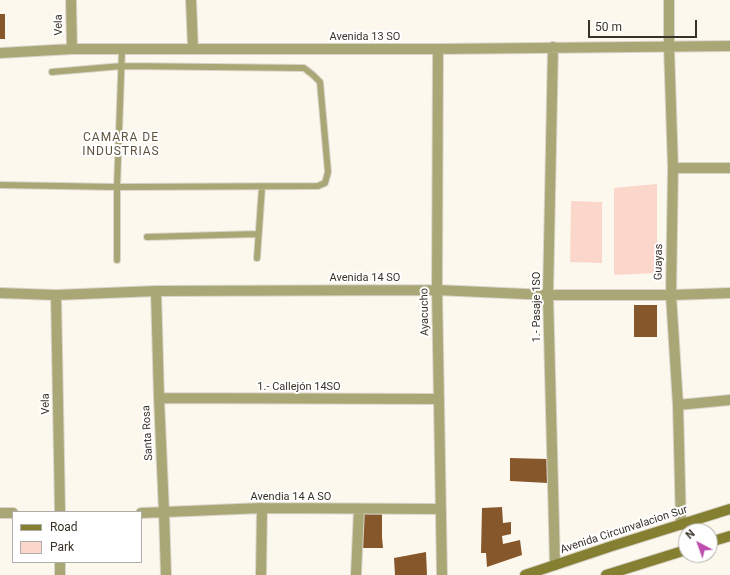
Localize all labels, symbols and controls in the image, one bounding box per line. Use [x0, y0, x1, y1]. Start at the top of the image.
scale bar [590, 12, 699, 38]
street label: Vela [52, 14, 66, 36]
text: 50 m [595, 20, 622, 34]
street label: Avenida 13 SO [330, 30, 400, 44]
district label: CAMARA DE INDUSTRIAS [82, 131, 160, 159]
street label: Guayas [652, 244, 666, 280]
street label: Avenida 14 SO [330, 271, 400, 285]
street label: 1.- Pasaje 1SO [530, 272, 544, 342]
street label: Ayacucho [418, 288, 432, 336]
street label: 1.- Callejón 14SO [257, 380, 341, 394]
street label: Vela [39, 393, 53, 415]
street label: Santa Rosa [140, 405, 156, 461]
street label: Avendia 14 A SO [251, 490, 331, 504]
street label: Avenida Circunvalacion Sur [559, 503, 689, 557]
legend [12, 511, 142, 563]
text: Road [50, 520, 78, 534]
north arrow [678, 523, 718, 563]
text: N [683, 527, 698, 542]
text: Park [50, 540, 74, 554]

